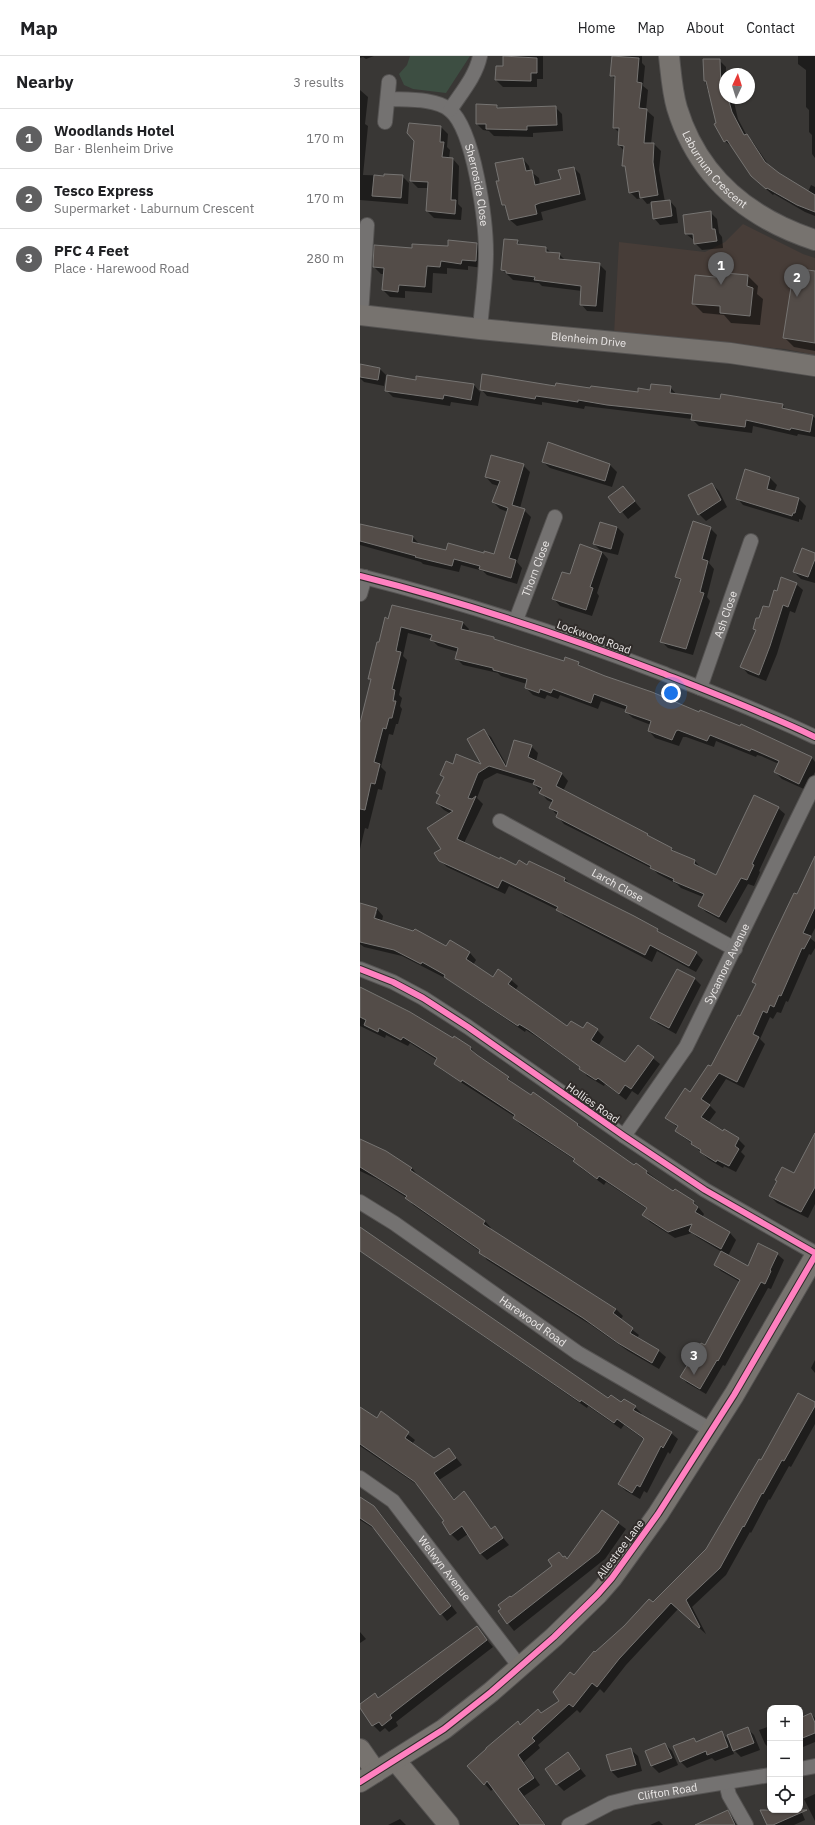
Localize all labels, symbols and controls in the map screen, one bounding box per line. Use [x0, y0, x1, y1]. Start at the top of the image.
text: Map [20, 16, 58, 40]
text: Home [578, 19, 615, 37]
text: Map [637, 19, 664, 37]
text: About [686, 19, 724, 37]
text: Contact [746, 19, 795, 37]
north arrow [719, 68, 755, 104]
text: Nearby [16, 71, 74, 93]
text: 3 results [293, 74, 344, 91]
text: Woodlands Hotel [54, 121, 174, 140]
street label: Laburnum Crescent [679, 129, 750, 211]
text: 1 [25, 130, 33, 147]
text: 170 m [306, 130, 344, 147]
text: Bar · Blenheim Drive [54, 140, 173, 157]
street label: Sherroside Close [462, 142, 491, 227]
text: Tesco Express [54, 181, 154, 200]
text: 2 [25, 190, 33, 207]
text: 170 m [306, 190, 344, 207]
text: Supermarket · Laburnum Crescent [54, 200, 254, 217]
text: PFC 4 Feet [54, 241, 129, 260]
text: 3 [25, 250, 33, 267]
text: 280 m [306, 250, 344, 267]
pin: 1 [708, 252, 734, 285]
text: Place · Harewood Road [54, 260, 189, 277]
pin: 2 [784, 264, 810, 297]
street label: Blenheim Drive [551, 329, 627, 350]
street label: Thorn Close [518, 538, 552, 599]
street label: Ash Close [711, 589, 740, 640]
street label: Lockwood Road [555, 617, 633, 657]
your location [661, 683, 681, 703]
street label: Larch Close [589, 865, 646, 905]
street label: Sycamore Avenue [701, 921, 752, 1007]
street label: Hollies Road [564, 1080, 622, 1126]
street label: Harewood Road [497, 1293, 569, 1350]
pin: 3 [681, 1342, 707, 1375]
street label: Allestree Lane [593, 1517, 647, 1581]
street label: Welwyn Avenue [415, 1533, 474, 1604]
map controls [767, 1705, 803, 1813]
button: + [767, 1705, 803, 1741]
button: − [767, 1741, 803, 1777]
button: locate [767, 1777, 803, 1813]
street label: Clifton Road [637, 1780, 698, 1803]

